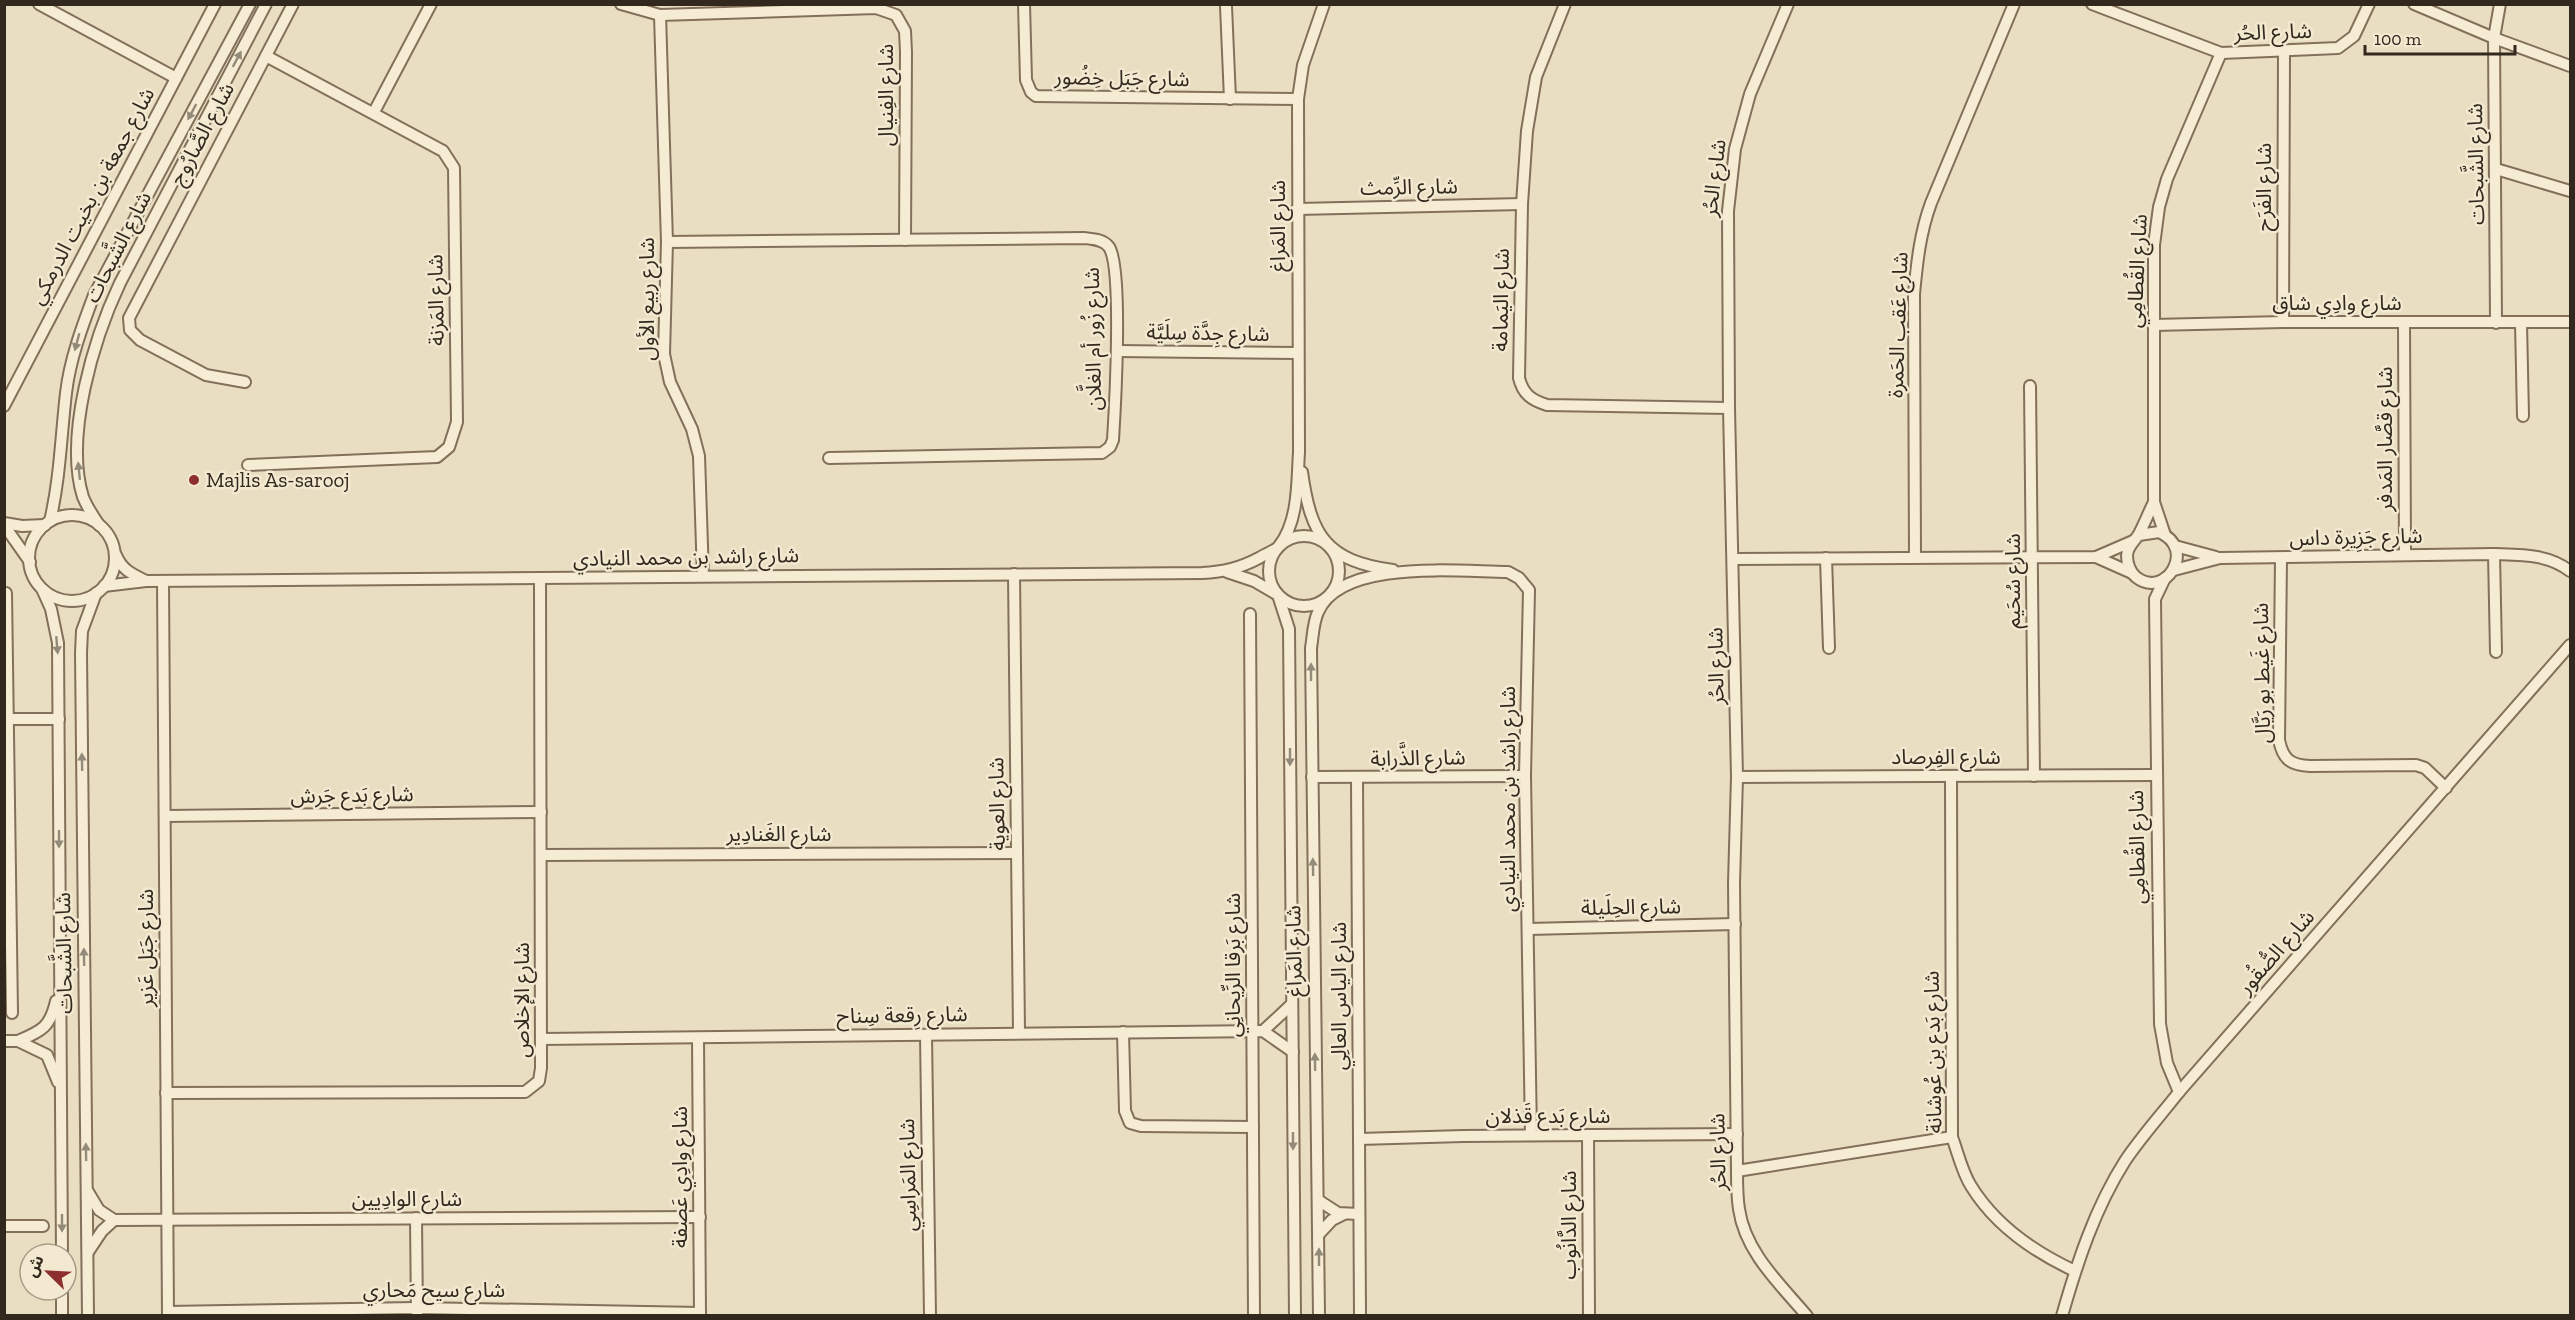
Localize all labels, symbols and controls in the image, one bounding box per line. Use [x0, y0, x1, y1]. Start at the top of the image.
street label: شارع الحُر [2233, 18, 2312, 48]
scale bar [2365, 18, 2515, 56]
text: 100 m [2374, 28, 2422, 50]
street label: شارع الفِنيال [873, 44, 901, 146]
one-way arrow [232, 51, 242, 68]
street label: شارع جَبَل خِضُور [1053, 64, 1190, 94]
street label: شارع الصَّارُوج [164, 78, 242, 191]
street label: شارع جمعة بن بخيت الدرمكي [24, 83, 163, 310]
one-way arrow [187, 103, 197, 120]
street label: شارع الشَّبحات [2458, 103, 2492, 225]
street label: شارع الحُر [1696, 138, 1734, 219]
street label: شارع الفَرَح [2251, 143, 2279, 231]
street label: شارع الرِّمث [1360, 173, 1458, 203]
street label: شارع المَراغ [1265, 180, 1293, 272]
street label: شارع الشَّبحات [75, 185, 159, 308]
street label: شارع القُطامِي [2121, 213, 2156, 329]
street label: شارع ربيع الأول [634, 237, 662, 361]
street label: شارع اليَمامة [1487, 248, 1517, 352]
street label: شارع عَقب الحَمرة [1882, 251, 1916, 399]
street label: شارع المَزنة [422, 254, 452, 346]
street label: شارع زُور أم الغلَّان [1073, 267, 1110, 411]
street label: شارع وادِي شاق [2272, 290, 2402, 319]
street label: شارع جِدَّة سِلَيَّة [1146, 318, 1270, 349]
one-way arrow [72, 333, 82, 351]
street label: شارع قصَّار المَدفر [2372, 366, 2400, 513]
one-way arrow [74, 461, 84, 480]
place label: Majlis As-sarooj [206, 467, 350, 493]
marker: Majlis As-sarooj [187, 473, 201, 487]
street label: شارع جَزِيرة داس [2289, 523, 2423, 554]
street label: شارع سُحَيم [2000, 533, 2028, 629]
street label: شارع راشد بن محمد النيادي [573, 542, 799, 575]
street label: شارع غَيط بو رَيَّال [2248, 602, 2278, 744]
street label: شارع الحُر [1702, 627, 1732, 706]
one-way arrow [52, 635, 62, 654]
one-way arrow [1306, 663, 1316, 682]
street label: شارع راشد بن محمد النيادي [1495, 686, 1524, 912]
street label: شارع الذَّرابة [1370, 740, 1466, 774]
street label: شارع الفِرصاد [1891, 744, 2001, 772]
one-way arrow [1285, 747, 1295, 766]
one-way arrow [77, 753, 87, 772]
street label: شارع العوية [983, 757, 1013, 851]
street label: شارع بَدع جَرش [290, 781, 414, 811]
street label: شارع القُطامِي [2123, 790, 2154, 904]
street label: شارع الغَنادِير [725, 821, 832, 849]
one-way arrow [54, 830, 64, 849]
one-way arrow [1308, 858, 1318, 877]
street label: شارع جَبَل عَزير [133, 889, 161, 1008]
street label: شارع الشَّبحات [46, 892, 80, 1014]
street label: شارع الحِلَيلة [1581, 892, 1681, 923]
street label: شارع بَرقا الرِّيحانِي [1220, 893, 1249, 1037]
street label: شارع الصُّقُور [2231, 904, 2321, 1002]
street label: شارع المَراغ [1280, 905, 1310, 997]
street label: شارع الياس العالِي [1326, 922, 1355, 1070]
street label: شارع الإخلاص [509, 942, 537, 1058]
one-way arrow [79, 948, 89, 967]
street label: شارع بَدع بن عُوشانة [1919, 970, 1949, 1134]
street label: شارع رِقعة سِناح [836, 1001, 968, 1032]
one-way arrow [1311, 1053, 1320, 1072]
street label: شارع بَدع قَذلان [1485, 1102, 1611, 1131]
street label: شارع وادِي عَصفة [667, 1106, 696, 1248]
street label: شارع الحُر [1704, 1113, 1734, 1192]
street label: شارع المَراسِي [894, 1118, 925, 1232]
one-way arrow [1288, 1131, 1298, 1150]
one-way arrow [81, 1143, 91, 1162]
street label: شارع الدَّانُوب [1556, 1171, 1584, 1279]
street label: شارع الوادِيين [352, 1186, 462, 1214]
one-way arrow [57, 1214, 66, 1233]
north arrow [18, 1242, 78, 1302]
one-way arrow [1314, 1248, 1324, 1267]
text: ش [22, 1252, 48, 1280]
street label: شارع سيح مَحاري [363, 1277, 505, 1306]

